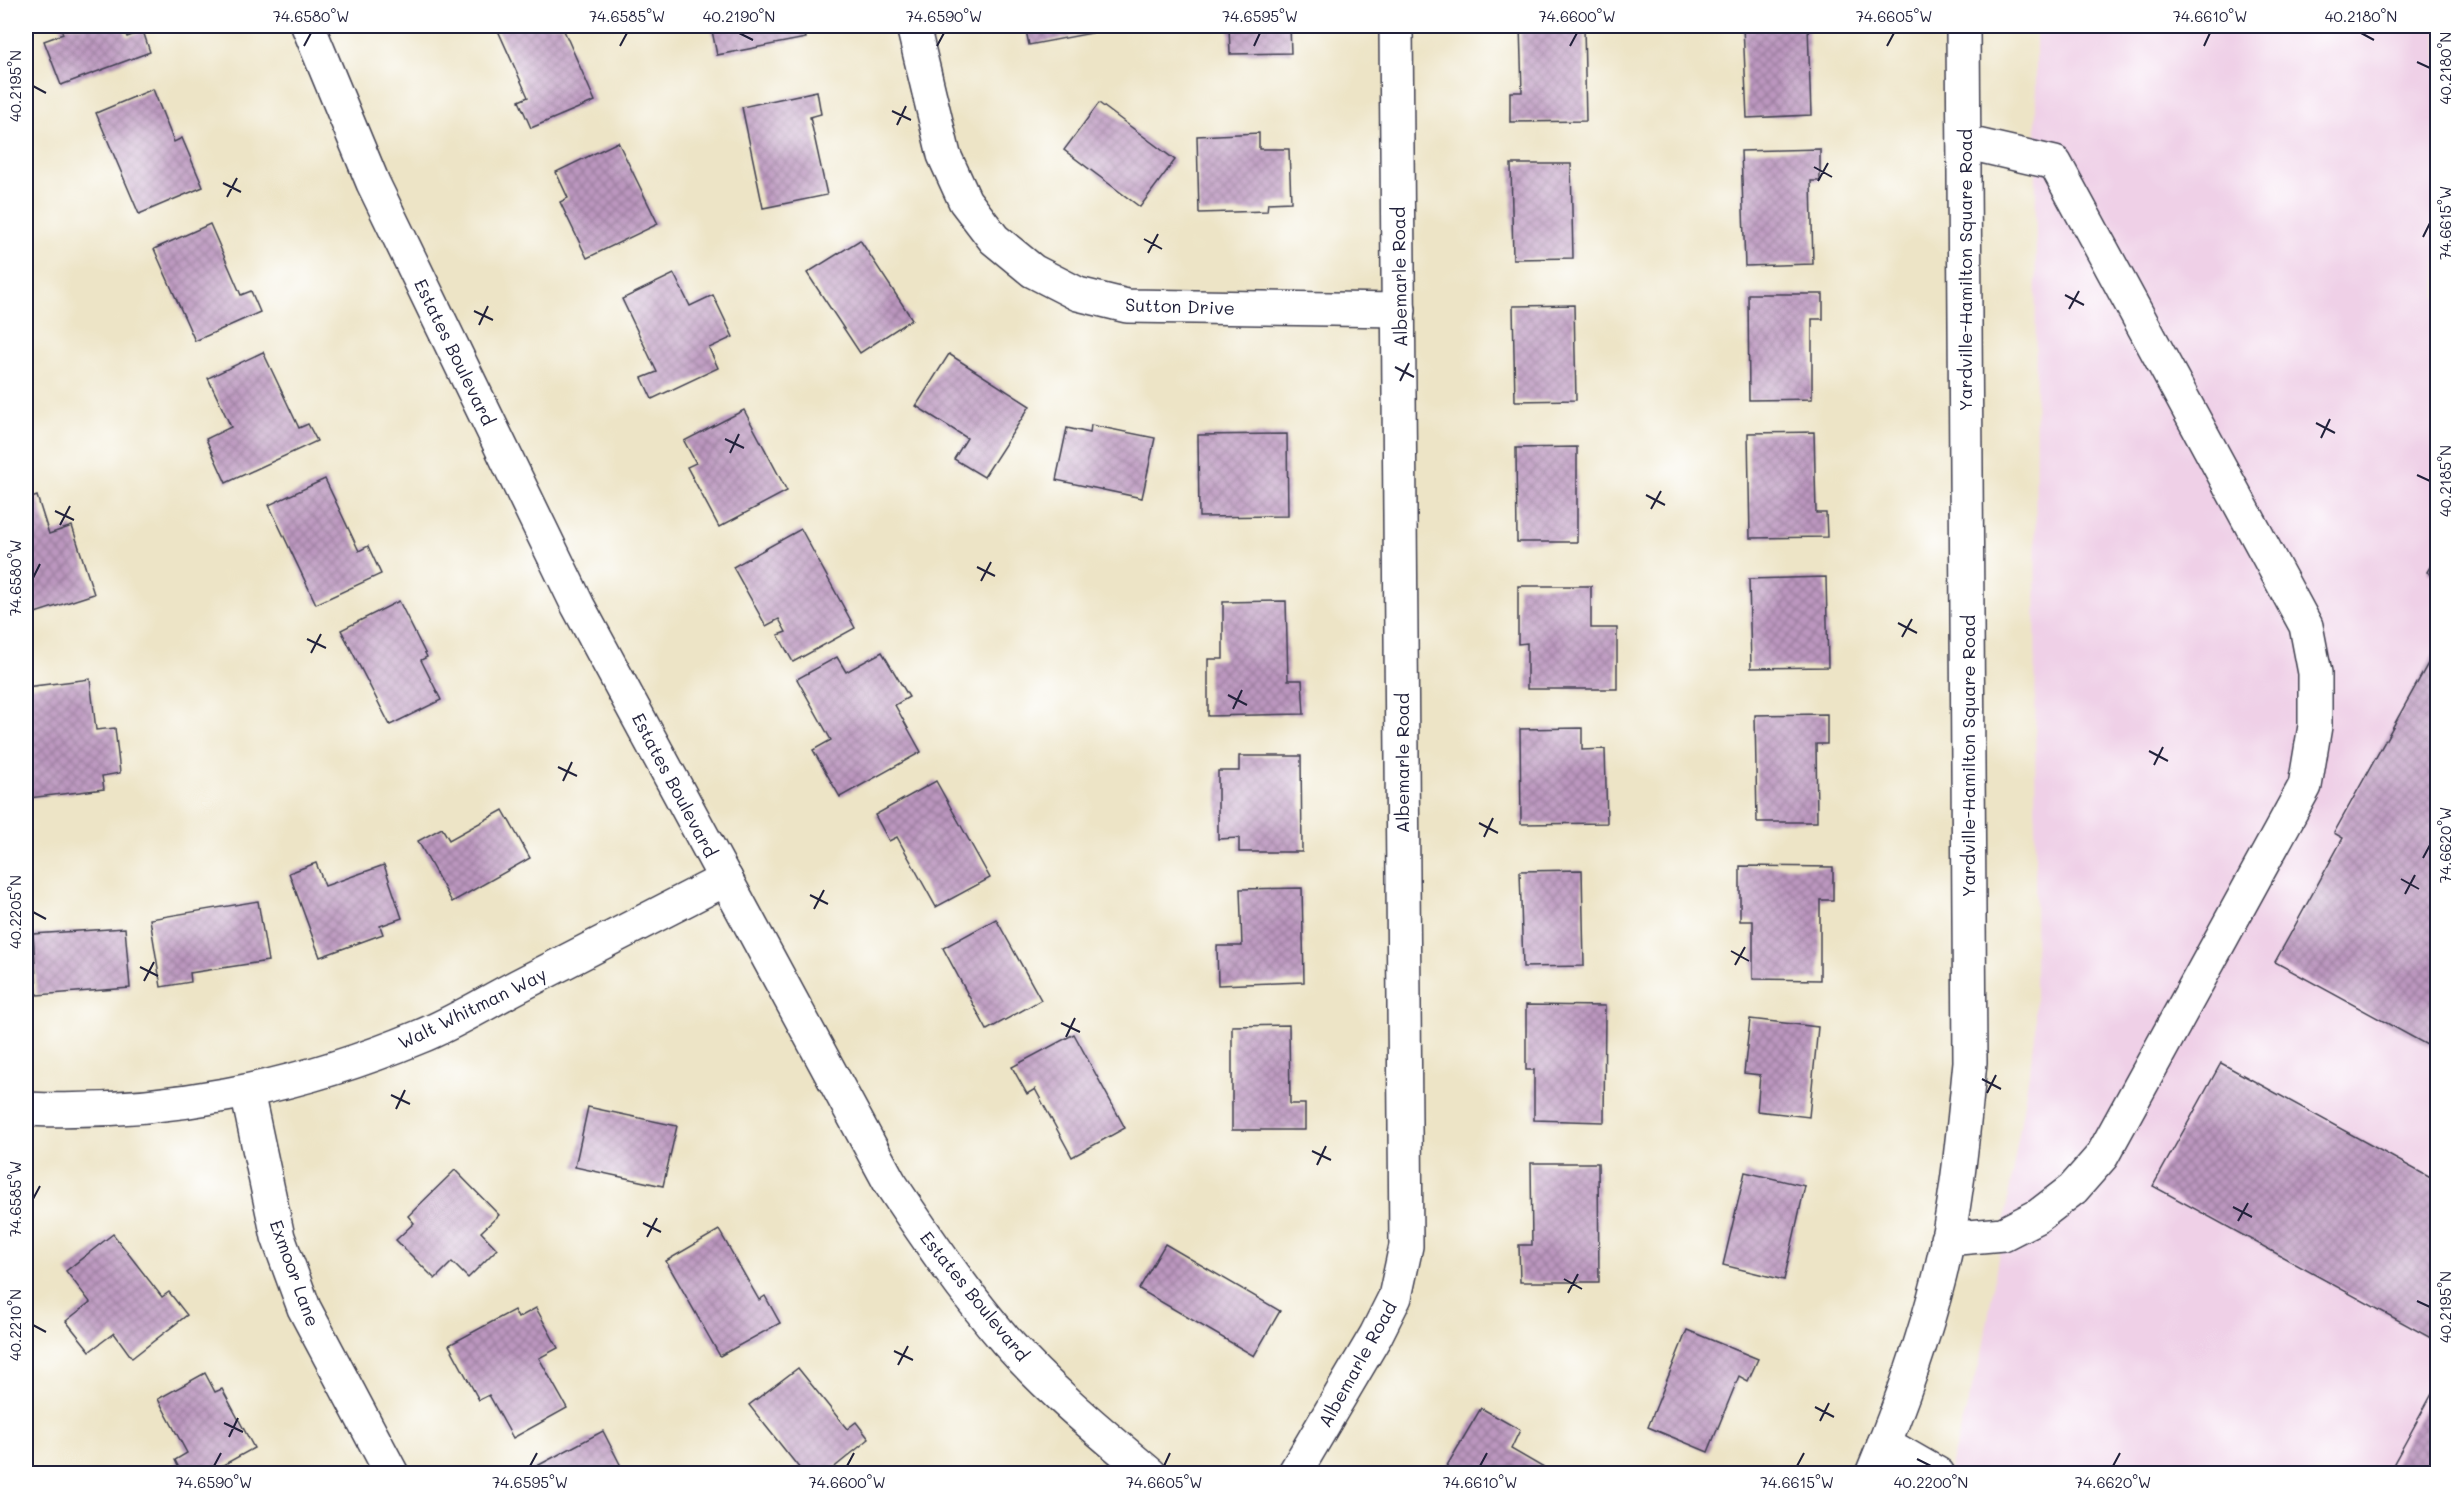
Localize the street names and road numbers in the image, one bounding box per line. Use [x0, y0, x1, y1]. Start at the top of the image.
street label: Yardville-Hamilton Square Road [1953, 129, 1977, 411]
street label: Albemarle Road [1386, 207, 1412, 347]
street label: Estates Boulevard [409, 275, 501, 429]
street label: Sutton Drive [1125, 292, 1235, 320]
street label: Yardville-Hamilton Square Road [1956, 615, 1980, 897]
street label: Albemarle Road [1390, 693, 1414, 833]
street label: Estates Boulevard [627, 709, 723, 861]
street label: Walt Whitman Way [394, 962, 550, 1054]
street label: Exmoor Lane [265, 1216, 325, 1330]
street label: Estates Boulevard [915, 1226, 1035, 1366]
street label: Albemarle Road [1312, 1297, 1402, 1431]

